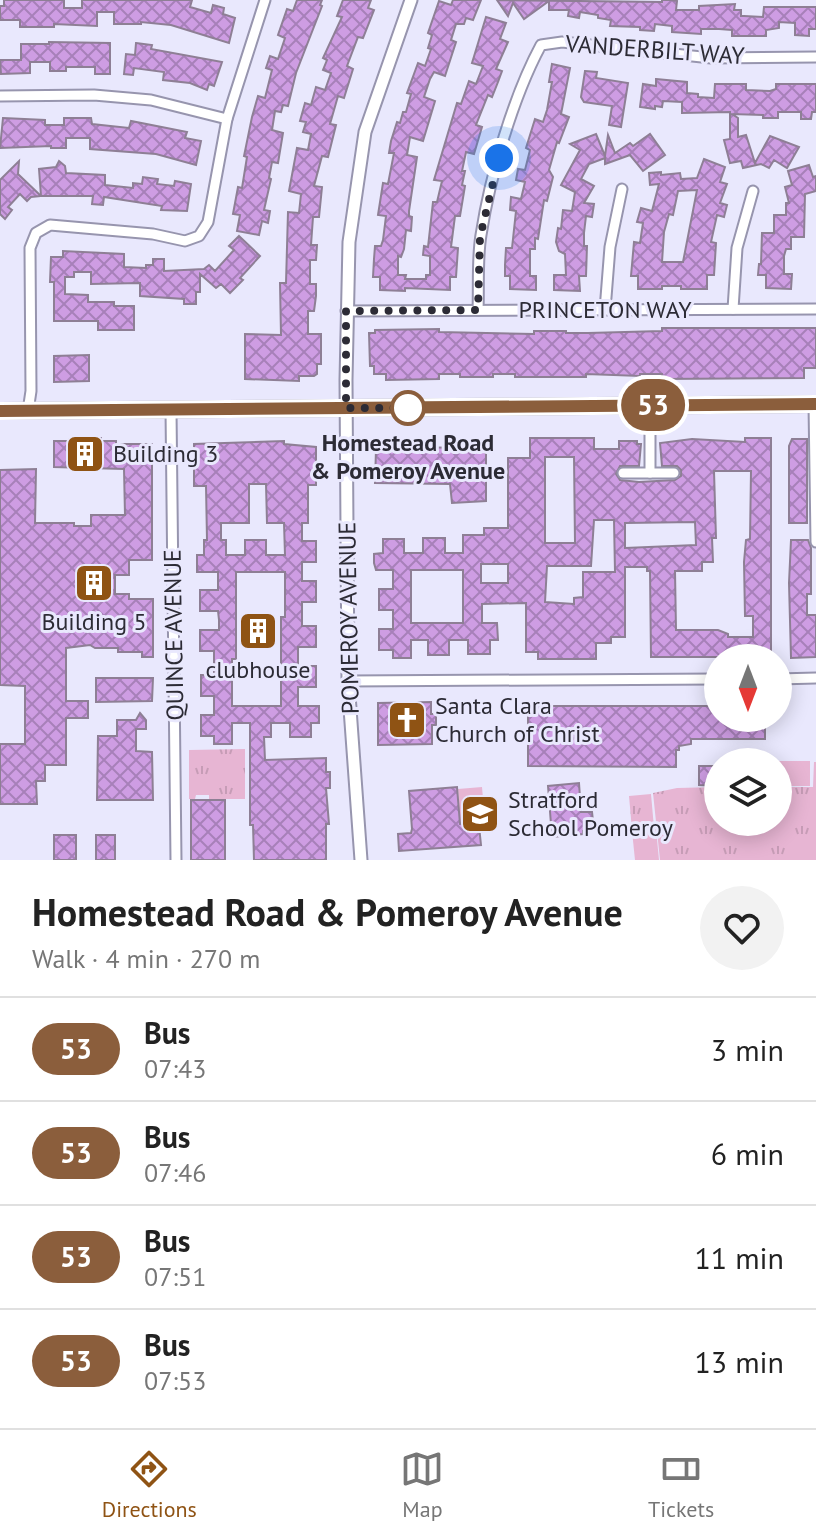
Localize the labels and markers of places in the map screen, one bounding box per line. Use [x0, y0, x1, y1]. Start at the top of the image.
marker: Homestead Road & Pomeroy Avenue [391, 391, 425, 425]
place label: Homestead Road & Pomeroy Avenue [311, 427, 505, 486]
building icon: Building 3 [64, 433, 106, 475]
place label: Building 3 [113, 438, 218, 469]
building icon: Building 5 [73, 562, 115, 604]
place label: Building 5 [41, 606, 147, 637]
building icon: clubhouse [237, 610, 279, 652]
place label: clubhouse [206, 654, 310, 685]
place label: Santa Clara Church of Christ [435, 690, 600, 749]
church icon: Santa Clara Church of Christ [386, 699, 428, 741]
place label: Stratford School Pomeroy [508, 784, 673, 843]
school or university icon: Stratford School Pomeroy [459, 793, 501, 835]

